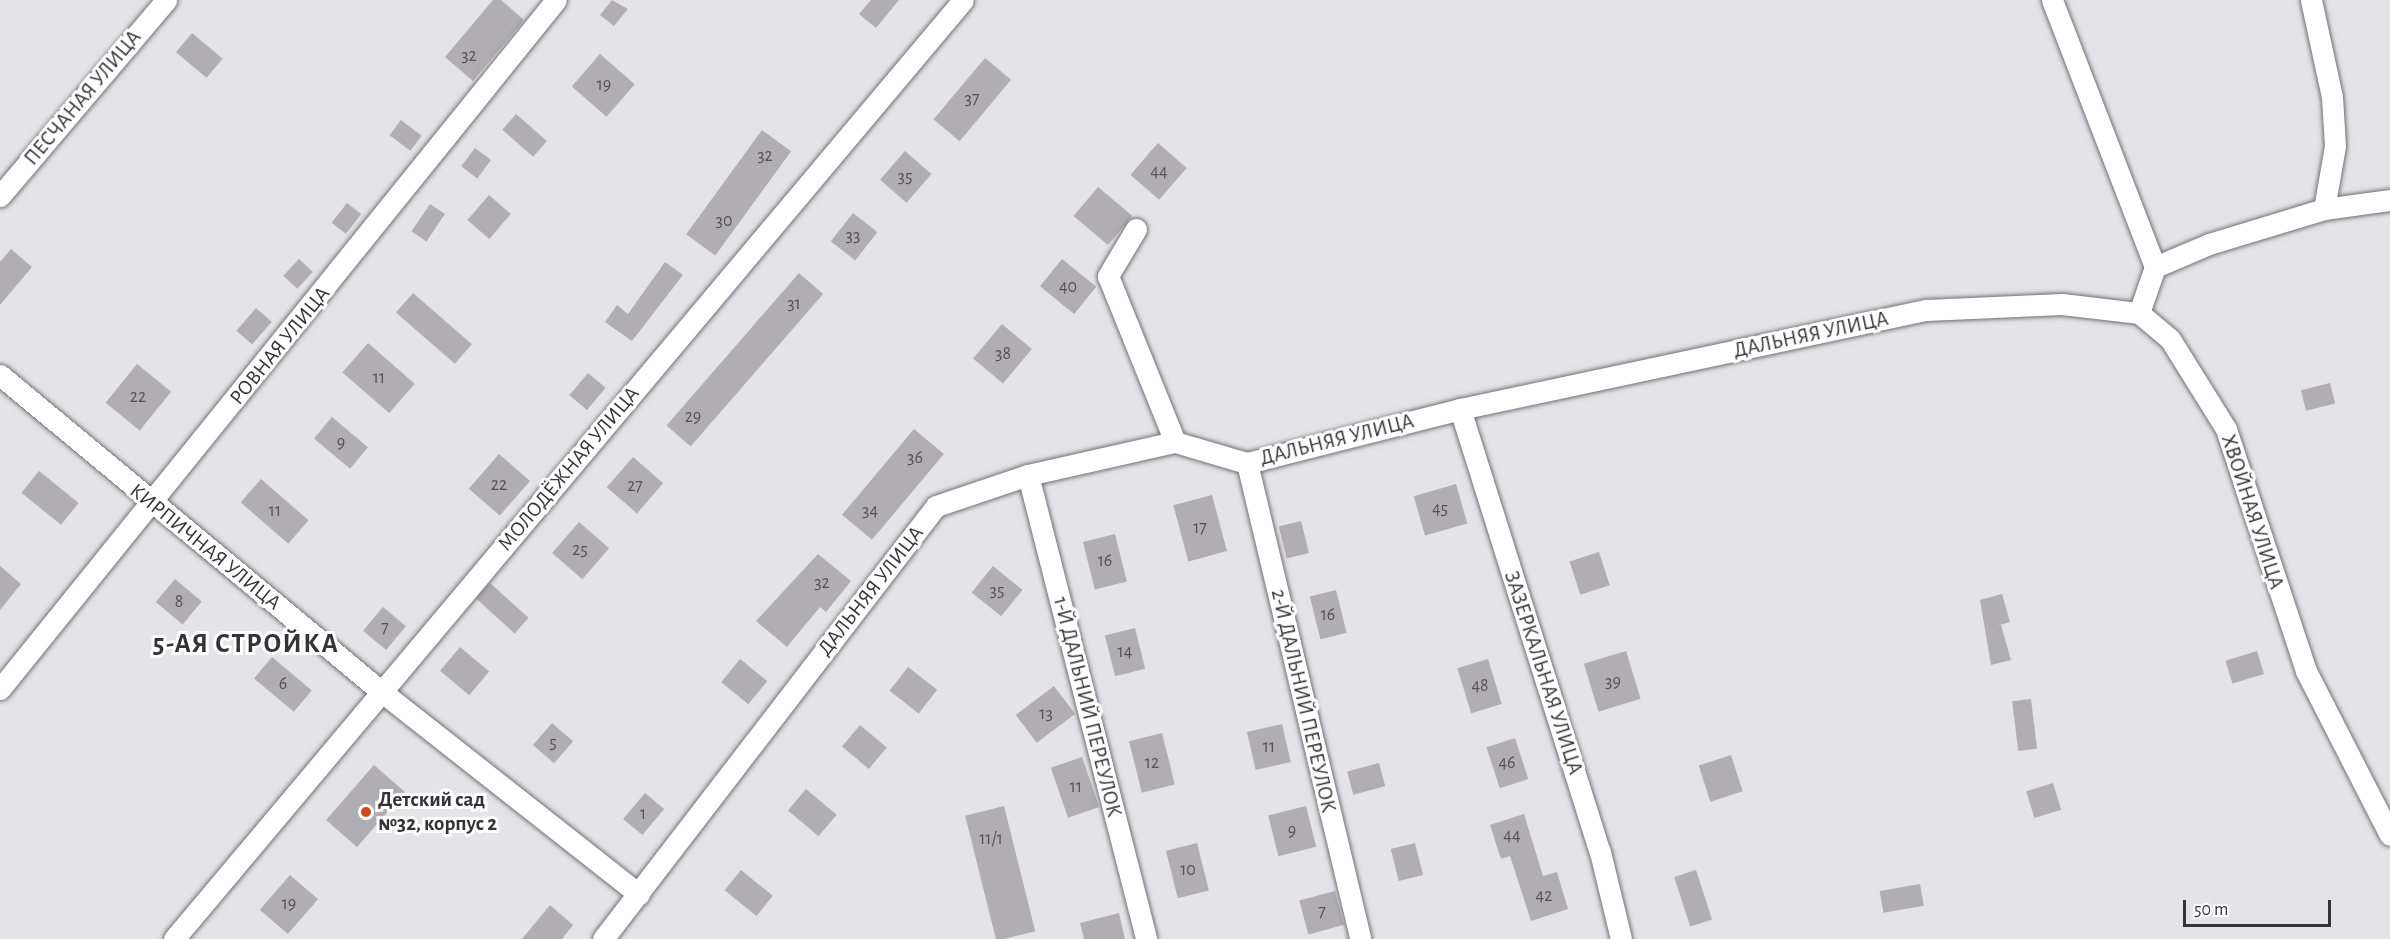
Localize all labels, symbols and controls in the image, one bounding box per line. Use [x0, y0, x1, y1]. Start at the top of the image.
street label: ПЕСЧАНАЯ УЛИЦА [19, 25, 147, 171]
house number: 32 [461, 45, 477, 67]
house number: 19 [597, 74, 611, 96]
house number: 37 [965, 88, 979, 110]
house number: 32 [757, 145, 773, 167]
house number: 44 [1150, 161, 1168, 183]
house number: 35 [898, 166, 912, 188]
house number: 30 [716, 210, 732, 232]
house number: 33 [846, 225, 860, 247]
house number: 40 [1059, 276, 1077, 298]
street label: РОВНАЯ УЛИЦА [225, 282, 335, 410]
house number: 31 [787, 293, 801, 315]
street label: ДАЛЬНЯЯ УЛИЦА [1731, 306, 1891, 364]
house number: 38 [995, 343, 1011, 365]
house number: 11 [373, 367, 385, 389]
street label: МОЛОДЁЖНАЯ УЛИЦА [493, 382, 645, 556]
house number: 22 [130, 386, 146, 408]
house number: 29 [685, 406, 701, 428]
street label: ДАЛЬНЯЯ УЛИЦА [1257, 409, 1417, 471]
street label: ХВОЙНАЯ УЛИЦА [2215, 431, 2289, 593]
house number: 9 [337, 432, 345, 454]
house number: 36 [907, 447, 923, 469]
house number: 22 [491, 474, 507, 496]
house number: 27 [627, 475, 643, 497]
street label: КИРПИЧНАЯ УЛИЦА [124, 478, 286, 616]
house number: 45 [1432, 498, 1448, 520]
house number: 11 [269, 500, 281, 522]
house number: 34 [862, 500, 878, 522]
house number: 17 [1193, 517, 1207, 539]
street label: ДАЛЬНЯЯ УЛИЦА [813, 521, 929, 661]
house number: 25 [572, 539, 588, 561]
house number: 16 [1098, 550, 1112, 572]
street label: ЗАЗЕРКАЛЬНАЯ УЛИЦА [1498, 568, 1588, 778]
house number: 32 [814, 572, 830, 594]
house number: 35 [990, 580, 1004, 602]
street label: 2-Й ДАЛЬНИЙ ПЕРЕУЛОК [1265, 587, 1341, 815]
house number: 8 [175, 591, 183, 613]
street label: 1-Й ДАЛЬНИЙ ПЕРЕУЛОК [1047, 594, 1127, 820]
house number: 16 [1321, 604, 1335, 626]
house number: 7 [381, 617, 389, 639]
district label: 5-АЯ СТРОЙКА [153, 628, 339, 660]
house number: 14 [1118, 641, 1132, 663]
house number: 39 [1605, 671, 1621, 693]
house number: 6 [279, 673, 287, 695]
house number: 48 [1471, 675, 1489, 697]
house number: 13 [1039, 703, 1053, 725]
house number: 5 [549, 732, 557, 754]
house number: 11 [1263, 736, 1275, 758]
house number: 12 [1145, 752, 1159, 774]
house number: 46 [1498, 752, 1516, 774]
house number: 11 [1070, 776, 1082, 798]
place label: Детский сад №32, корпус 2 [378, 787, 497, 837]
house number: 1 [640, 803, 646, 825]
marker: Детский сад №32, корпус 2 [359, 805, 373, 819]
house number: 9 [1288, 820, 1296, 842]
house number: 44 [1503, 825, 1521, 847]
house number: 11/1 [979, 828, 1003, 850]
house number: 10 [1180, 859, 1196, 881]
house number: 42 [1536, 885, 1552, 907]
scale bar [2186, 888, 2334, 926]
house number: 19 [282, 893, 296, 915]
house number: 7 [1318, 901, 1326, 923]
text: 50 m [2194, 901, 2228, 919]

